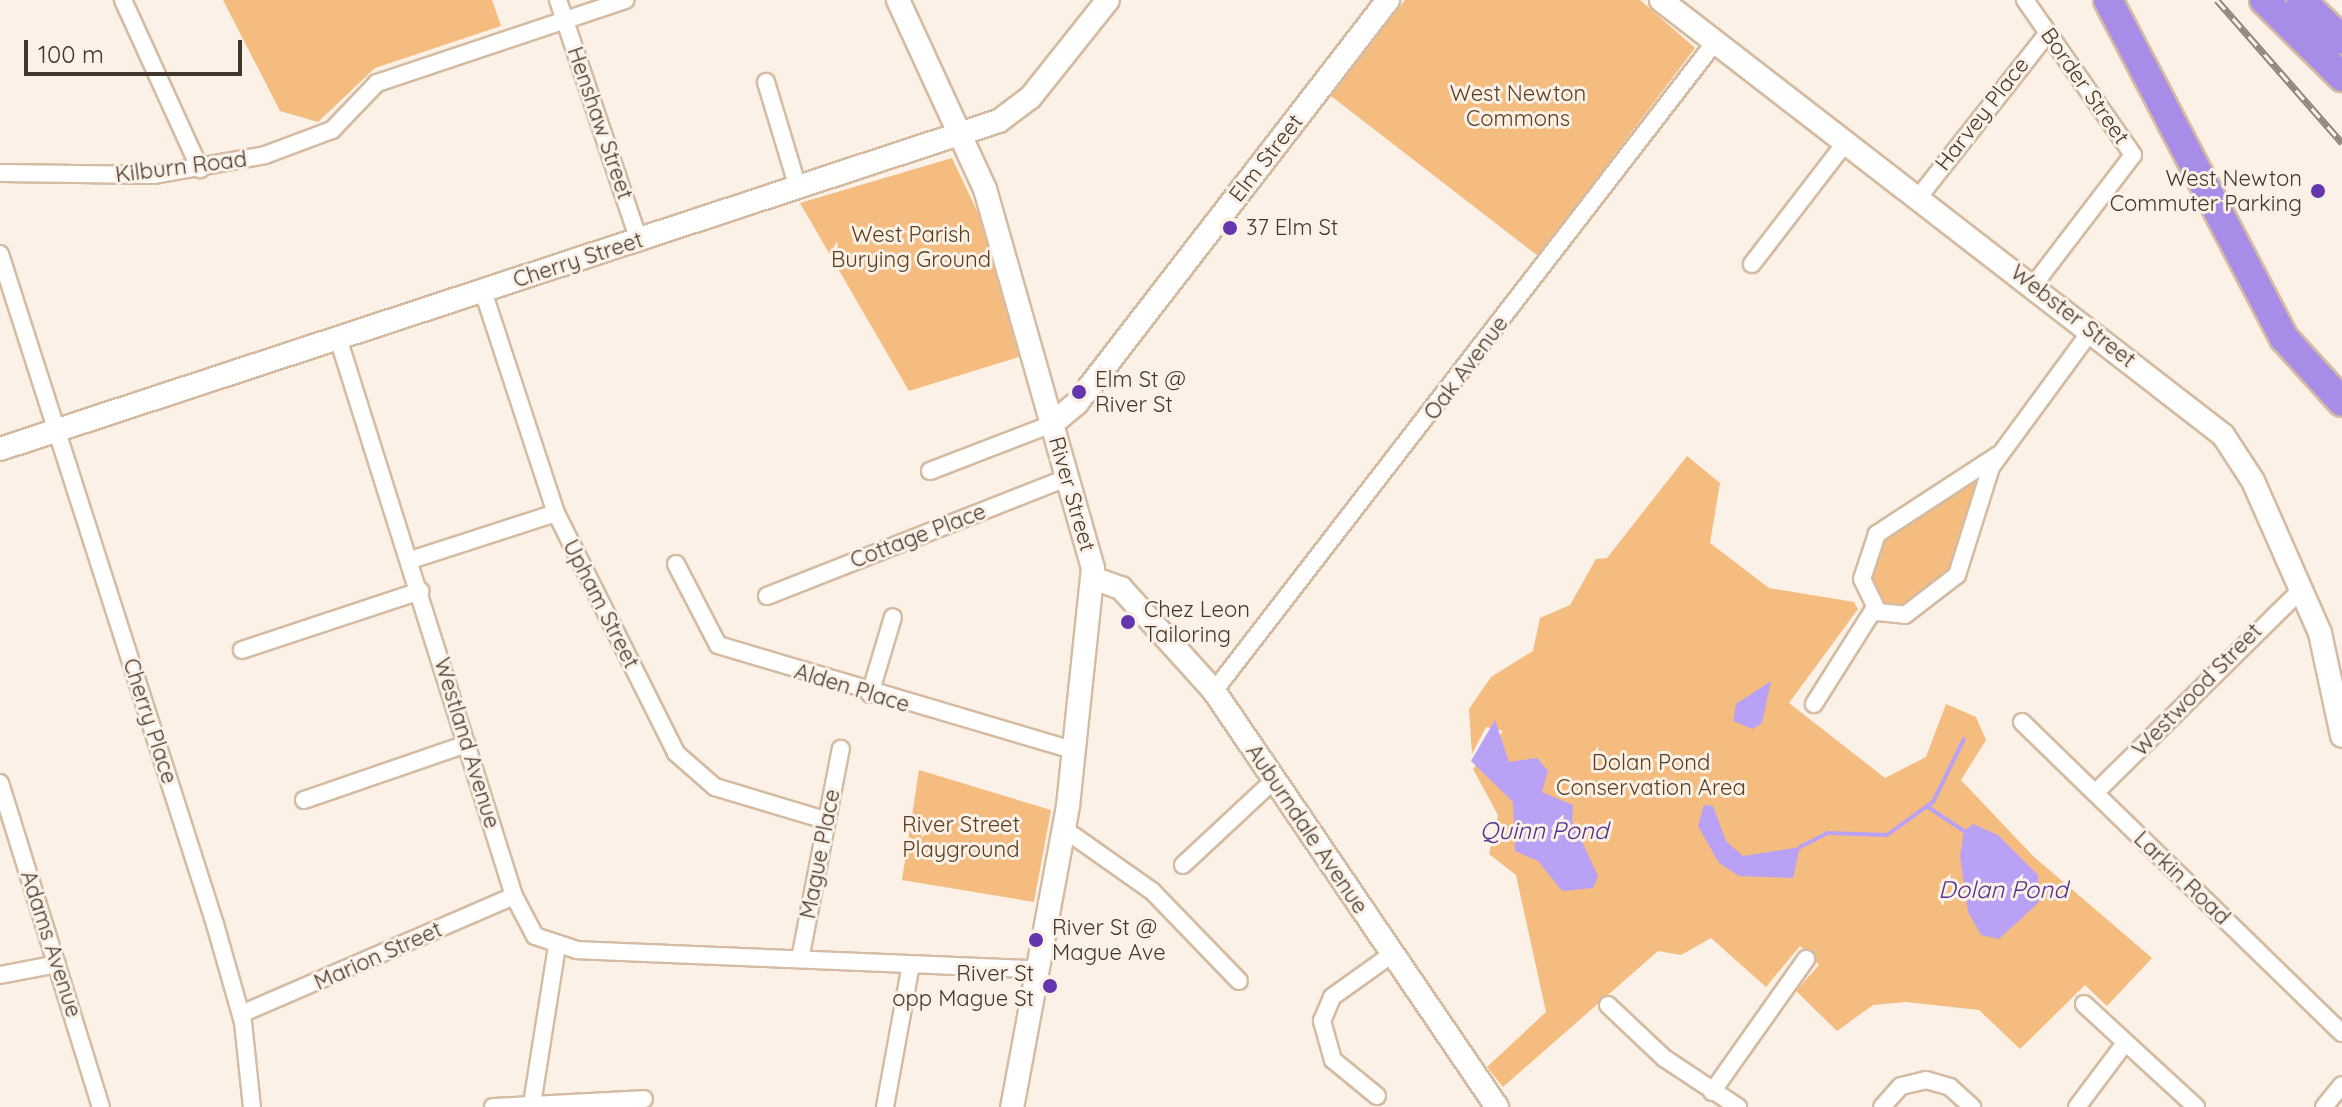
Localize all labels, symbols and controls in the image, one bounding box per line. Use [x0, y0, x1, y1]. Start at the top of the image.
street label: Border Street [2035, 23, 2135, 149]
scale bar [28, 24, 246, 74]
text: 100 m [38, 39, 104, 69]
street label: Henshaw Street [562, 43, 638, 203]
street label: Harvey Place [1930, 52, 2034, 176]
park label: West Newton Commons [1450, 80, 1586, 132]
street label: Elm Street [1224, 109, 1308, 207]
street label: Kilburn Road [114, 146, 248, 188]
place label: West Newton Commuter Parking [2110, 165, 2302, 216]
marker: West Newton Commuter Parking [2309, 182, 2327, 200]
place label: 37 Elm St [1246, 215, 1338, 241]
marker: 37 Elm St [1221, 219, 1239, 237]
park label: West Parish Burying Ground [831, 221, 991, 272]
street label: Cherry Street [510, 227, 646, 293]
street label: Webster Street [2005, 259, 2141, 373]
street label: Oak Avenue [1418, 311, 1514, 425]
place label: Elm St @ River St [1095, 366, 1186, 418]
marker: Elm St @ River St [1070, 383, 1088, 401]
street label: River Street [1043, 434, 1101, 554]
street label: Cottage Place [847, 498, 989, 574]
street label: Upham Street [557, 535, 645, 673]
place label: Chez Leon Tailoring [1144, 596, 1250, 648]
marker: Chez Leon Tailoring [1119, 613, 1137, 631]
street label: Westwood Street [2127, 618, 2267, 762]
street label: Cherry Place [117, 655, 183, 787]
street label: Westland Avenue [429, 655, 505, 831]
street label: Alden Place [791, 658, 913, 718]
street label: Auburndale Avenue [1240, 739, 1374, 919]
park label: Dolan Pond Conservation Area [1556, 749, 1746, 800]
street label: Mague Place [795, 787, 845, 921]
park label: River Street Playground [902, 811, 1020, 862]
water label: Quinn Pond [1480, 817, 1608, 845]
street label: Larkin Road [2128, 826, 2236, 930]
street label: Adams Avenue [15, 867, 87, 1021]
water label: Dolan Pond [1938, 876, 2068, 904]
place label: River St @ Mague Ave [1052, 914, 1166, 966]
street label: Marion Street [310, 916, 446, 996]
marker: River St @ Mague Ave [1027, 931, 1045, 949]
place label: River St opp Mague St [892, 960, 1034, 1012]
marker: River St opp Mague St [1041, 977, 1059, 995]

